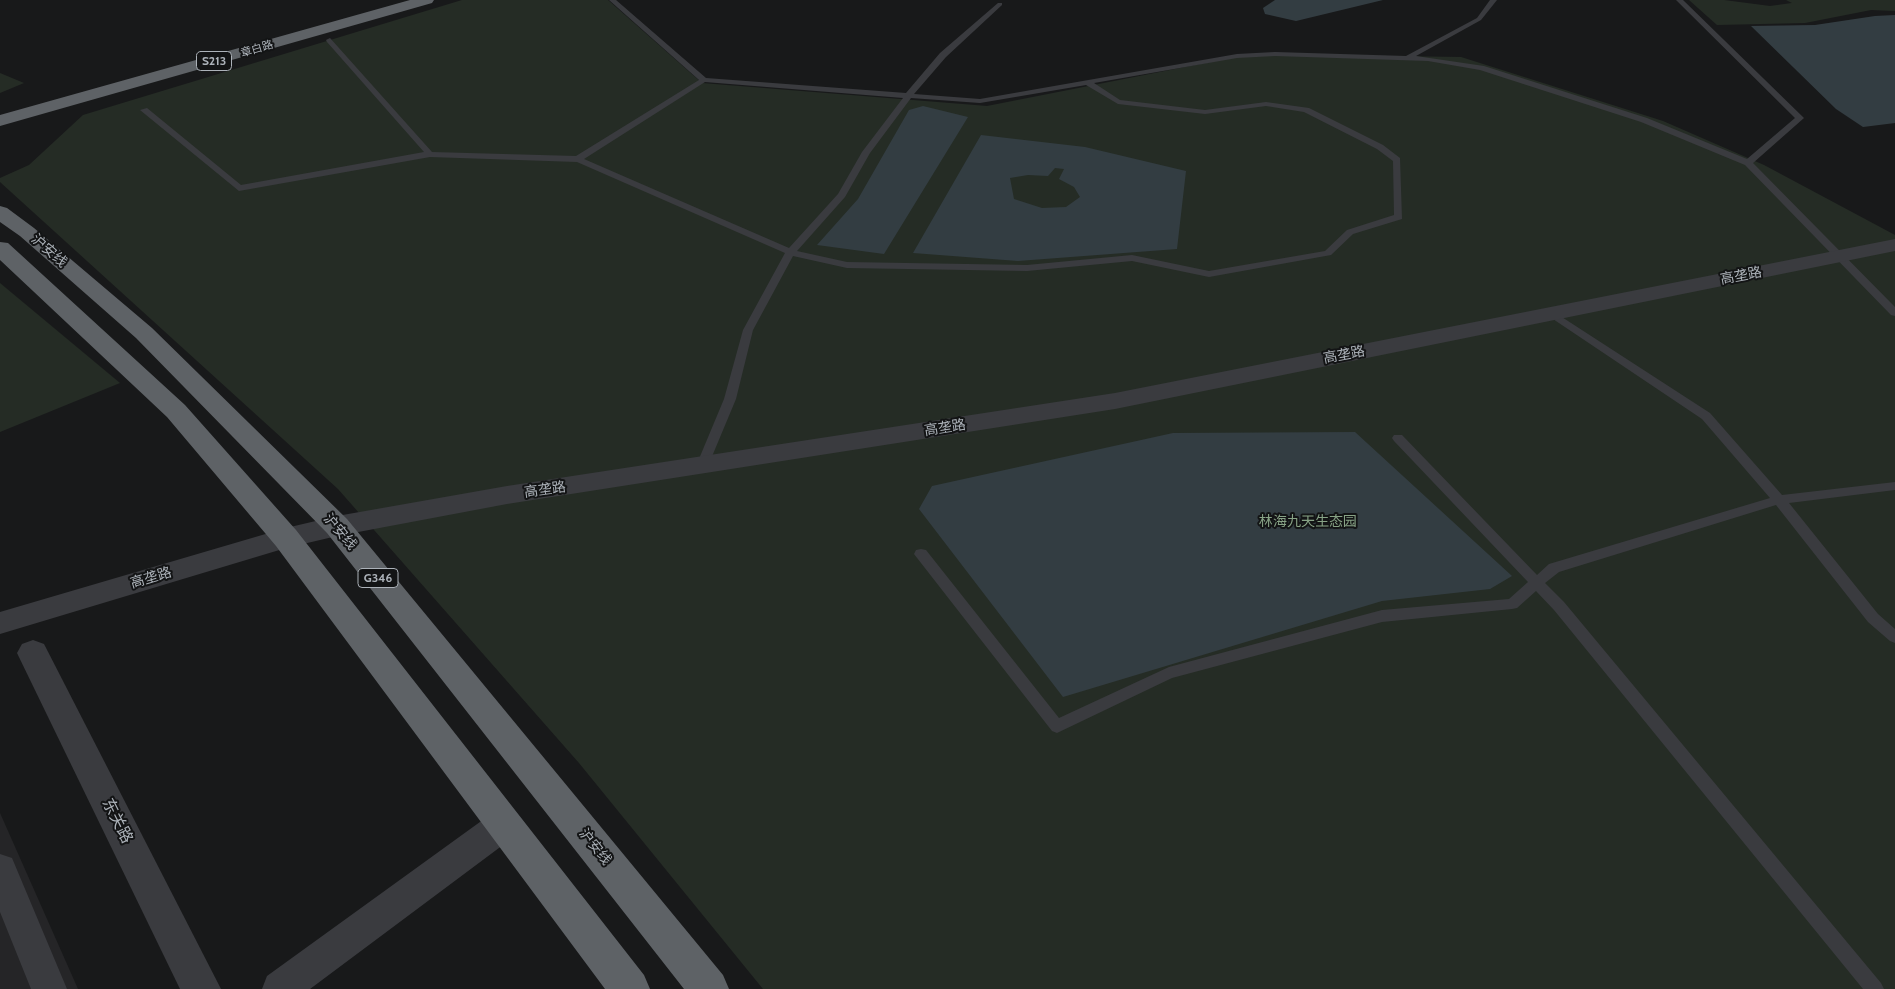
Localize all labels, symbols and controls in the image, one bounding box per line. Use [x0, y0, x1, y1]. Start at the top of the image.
street label: 章白路 [239, 38, 275, 60]
road number: S213 [196, 51, 232, 70]
street label: 沪安线 [28, 231, 70, 271]
street label: 高垄路 [1719, 264, 1763, 288]
street label: 高垄路 [1322, 343, 1366, 367]
street label: 高垄路 [923, 416, 967, 440]
street label: 高垄路 [523, 479, 567, 501]
street label: 沪安线 [320, 511, 360, 553]
park label: 林海九天生态园 [1259, 514, 1357, 530]
street label: 高垄路 [128, 564, 174, 592]
road number: G346 [358, 568, 398, 588]
street label: 东关路 [98, 795, 136, 847]
street label: 沪安线 [575, 825, 615, 869]

